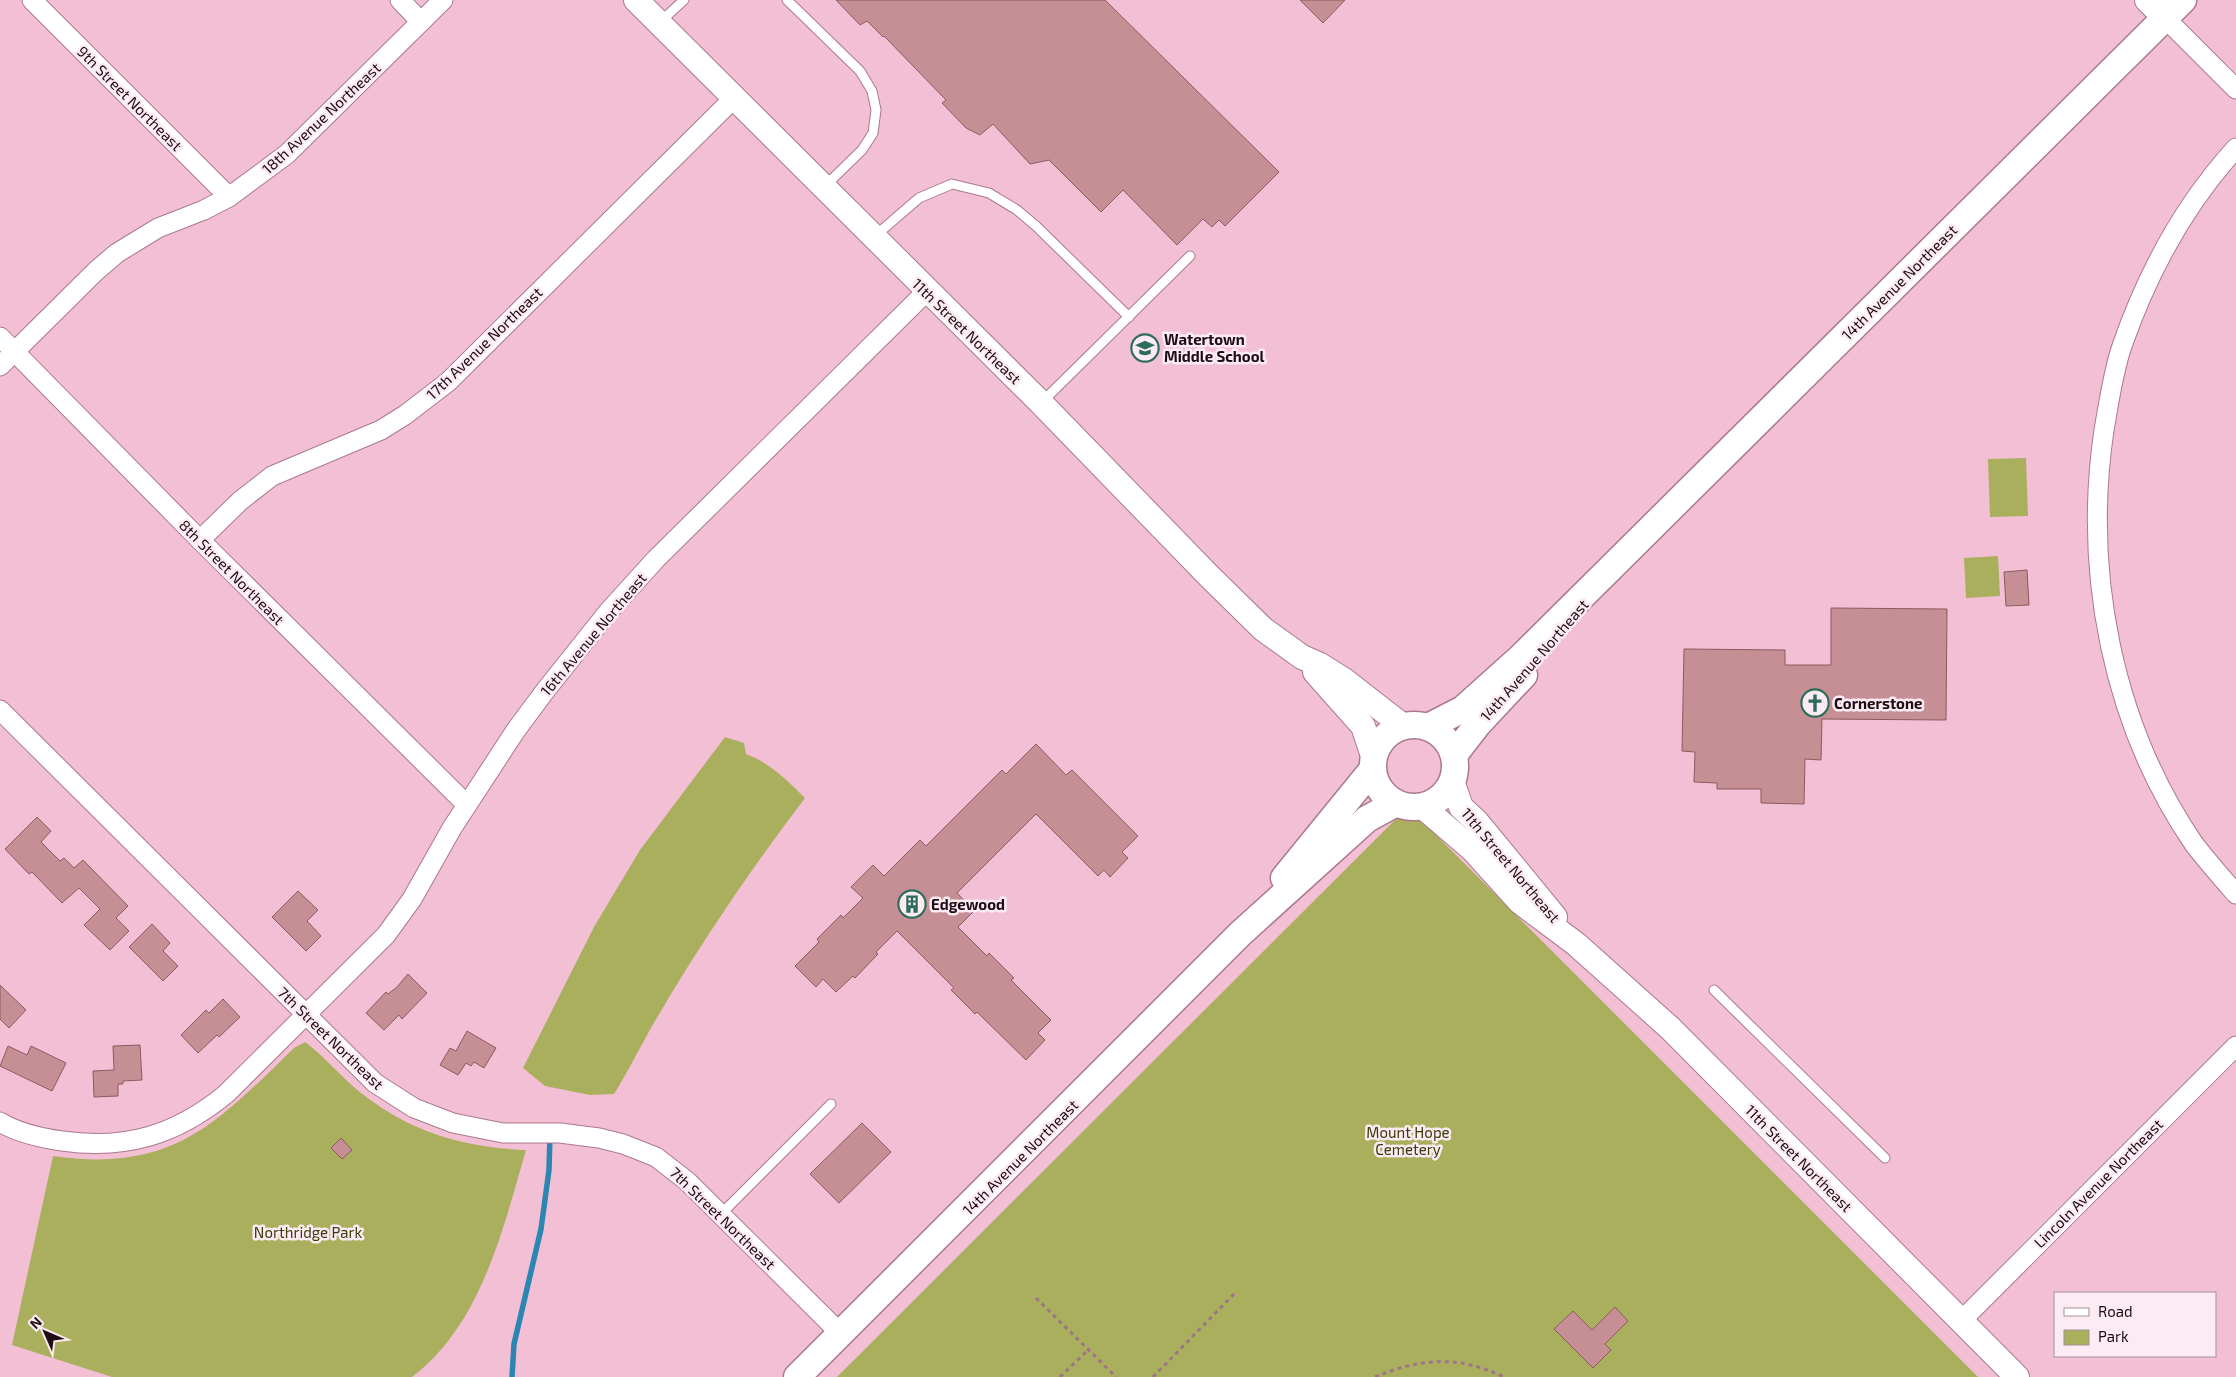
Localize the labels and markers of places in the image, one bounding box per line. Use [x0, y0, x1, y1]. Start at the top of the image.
place label: Watertown Middle School [1164, 330, 1265, 365]
school or university icon: Watertown Middle School [1130, 333, 1160, 363]
church icon: Cornerstone [1800, 688, 1830, 718]
place label: Cornerstone [1834, 694, 1922, 712]
building icon: Edgewood [897, 889, 927, 919]
place label: Edgewood [931, 895, 1005, 913]

